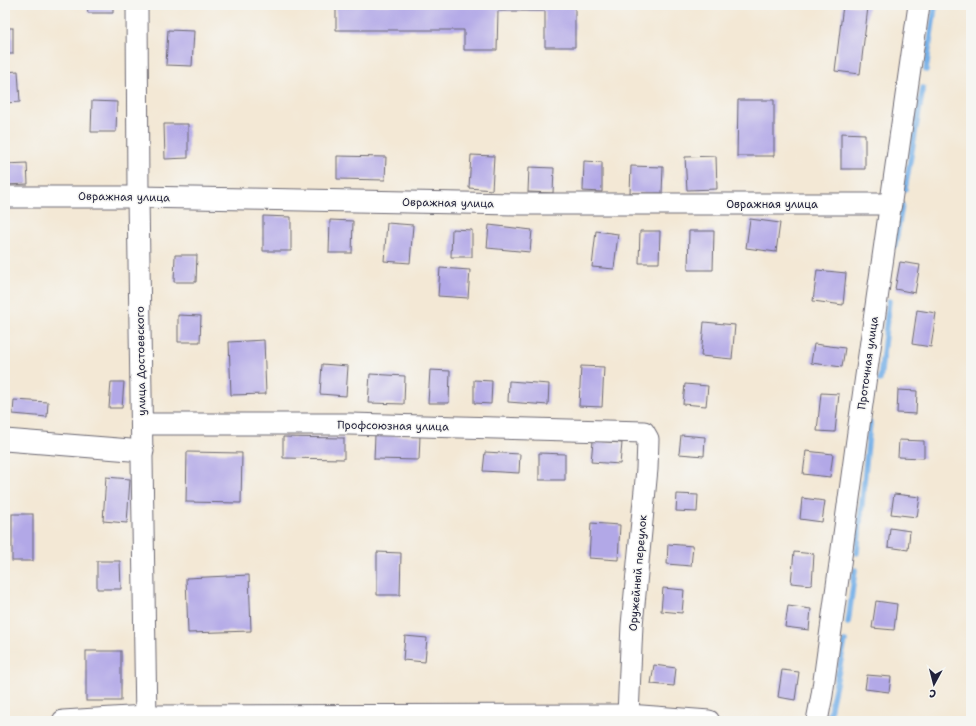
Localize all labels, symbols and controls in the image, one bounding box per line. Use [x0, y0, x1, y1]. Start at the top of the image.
street label: Овражная улица [78, 189, 170, 205]
street label: Овражная улица [402, 195, 494, 211]
street label: Овражная улица [726, 197, 818, 212]
street label: улица Достоевского [133, 306, 149, 416]
street label: Проточная улица [854, 315, 882, 411]
street label: Профсоюзная улица [337, 418, 449, 434]
street label: Оружейный переулок [625, 514, 651, 632]
north arrow [914, 664, 954, 704]
text: С [928, 686, 937, 701]

